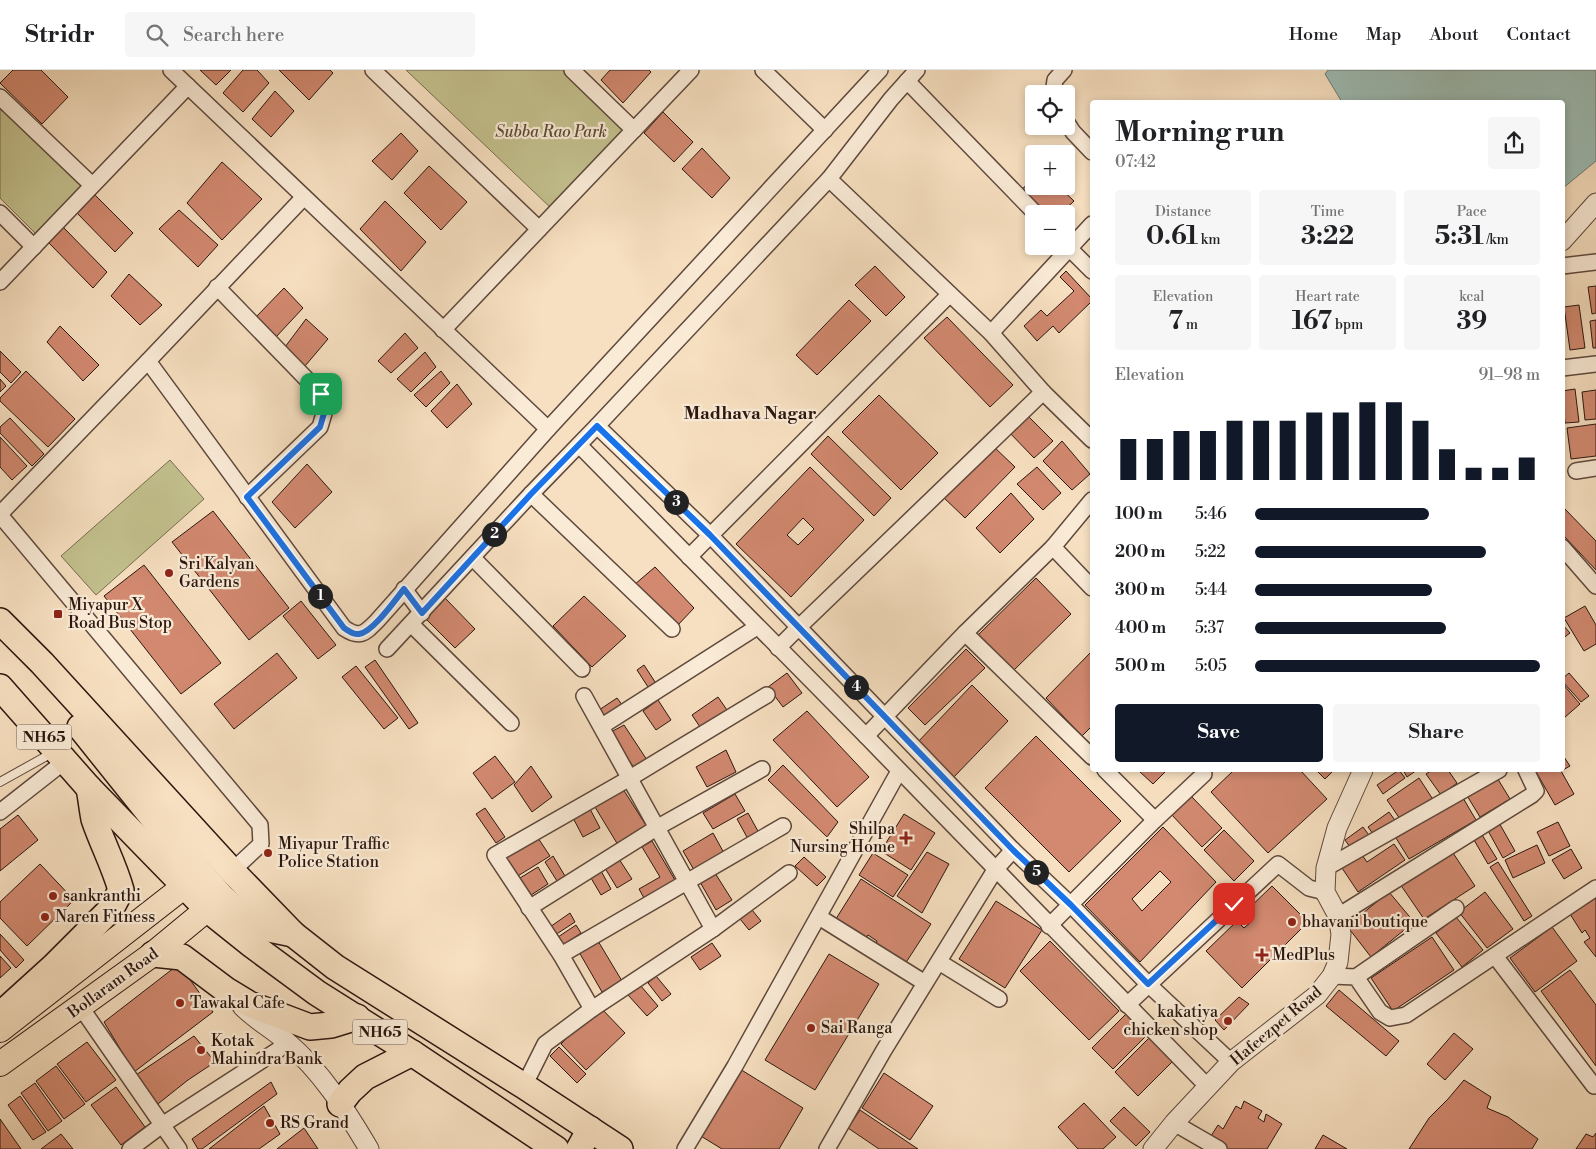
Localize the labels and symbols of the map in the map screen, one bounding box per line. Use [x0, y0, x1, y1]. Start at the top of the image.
park label: Subba Rao Park [495, 122, 607, 142]
pin [300, 373, 342, 415]
district label: Madhava Nagar [683, 402, 817, 425]
pin: 3 [664, 490, 688, 514]
pin: 2 [482, 522, 506, 546]
place label: Sri Kalyan Gardens [179, 554, 255, 592]
marker: Sri Kalyan Gardens [163, 567, 175, 579]
pin: 1 [308, 584, 332, 608]
place label: Miyapur X Road Bus Stop [68, 595, 172, 633]
marker: Miyapur X Road Bus Stop [52, 608, 64, 620]
pin: 4 [844, 674, 868, 700]
road number: NH65 [17, 724, 72, 750]
place label: Shilpa Nursing Home [790, 819, 896, 857]
marker: Shilpa Nursing Home [899, 831, 913, 845]
place label: Miyapur Traffic Police Station [278, 834, 390, 872]
marker: Miyapur Traffic Police Station [262, 847, 274, 859]
pin: 5 [1024, 860, 1048, 884]
pin [1213, 883, 1255, 925]
place label: sankranthi [63, 886, 141, 906]
marker: sankranthi [47, 890, 59, 902]
place label: Naren Fitness [55, 907, 155, 927]
marker: Naren Fitness [39, 911, 51, 923]
place label: bhavani boutique [1302, 912, 1428, 932]
marker: bhavani boutique [1286, 916, 1298, 928]
street label: Bollaram Road [63, 943, 162, 1023]
place label: MedPlus [1272, 945, 1335, 965]
marker: MedPlus [1256, 949, 1268, 961]
street label: Hafeezpet Road [1226, 982, 1326, 1070]
place label: Tawakal Cafe [190, 993, 285, 1013]
marker: Tawakal Cafe [174, 997, 186, 1009]
place label: kakatiya chicken shop [1123, 1002, 1219, 1040]
marker: kakatiya chicken shop [1222, 1015, 1234, 1027]
place label: Sai Ranga [821, 1018, 893, 1038]
road number: NH65 [352, 1020, 408, 1044]
marker: Sai Ranga [805, 1022, 817, 1034]
place label: Kotak Mahindra Bank [211, 1031, 324, 1069]
marker: Kotak Mahindra Bank [195, 1044, 207, 1056]
place label: RS Grand [280, 1113, 349, 1133]
marker: RS Grand [264, 1117, 276, 1129]

